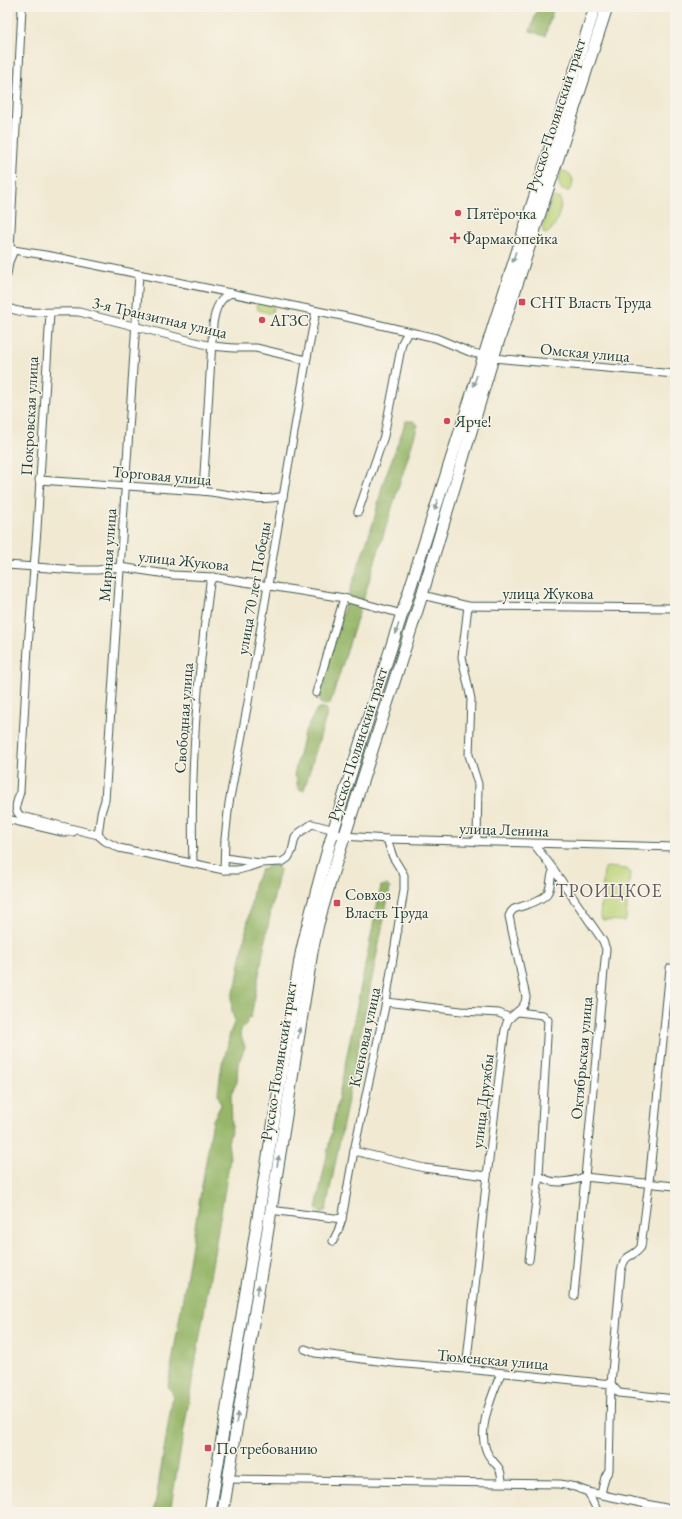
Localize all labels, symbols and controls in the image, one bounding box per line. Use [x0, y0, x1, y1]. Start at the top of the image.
street label: Русско-Полянский тракт [521, 35, 590, 195]
place label: Пятёрочка [466, 203, 537, 224]
marker: Пятёрочка [453, 208, 463, 218]
place label: Фармакопейка [463, 228, 559, 249]
marker: Фармакопейка [450, 233, 460, 243]
one-way arrow [511, 252, 517, 264]
street label: 3-я Транзитная улица [90, 292, 230, 343]
place label: СНТ Власть Труда [530, 292, 652, 313]
marker: СНТ Власть Труда [517, 297, 527, 307]
place label: АГЗС [269, 310, 309, 331]
marker: АГЗС [257, 315, 267, 325]
street label: Омская улица [539, 338, 631, 367]
street label: Покровская улица [16, 355, 43, 476]
one-way arrow [471, 375, 477, 387]
place label: Ярче! [454, 411, 491, 432]
marker: Ярче! [442, 416, 452, 426]
street label: Торговая улица [111, 461, 213, 490]
one-way arrow [433, 500, 439, 512]
street label: Мирная улица [94, 507, 121, 602]
street label: улица 70 лет Победы [231, 520, 276, 656]
street label: улица Жукова [138, 545, 231, 576]
street label: улица Жукова [502, 583, 594, 604]
one-way arrow [394, 624, 400, 636]
street label: Свободная улица [169, 661, 198, 774]
street label: Русско-Полянский тракт [323, 664, 392, 824]
street label: улица Ленина [459, 817, 550, 842]
district label: ТРОИЦКОЕ [555, 879, 663, 902]
place label: Совхоз Власть Труда [345, 884, 429, 923]
marker: Совхоз Власть Труда [332, 898, 342, 908]
street label: Русско-Полянский тракт [256, 980, 301, 1142]
street label: Кленовая улица [344, 985, 385, 1089]
street label: Октябрьская улица [566, 995, 597, 1120]
one-way arrow [296, 1027, 302, 1039]
street label: улица Дружбы [466, 1052, 499, 1150]
one-way arrow [275, 1155, 281, 1167]
one-way arrow [255, 1284, 261, 1296]
street label: Тюменская улица [436, 1344, 550, 1375]
one-way arrow [234, 1412, 240, 1424]
place label: По требованию [216, 1438, 317, 1459]
marker: По требованию [203, 1443, 213, 1453]

